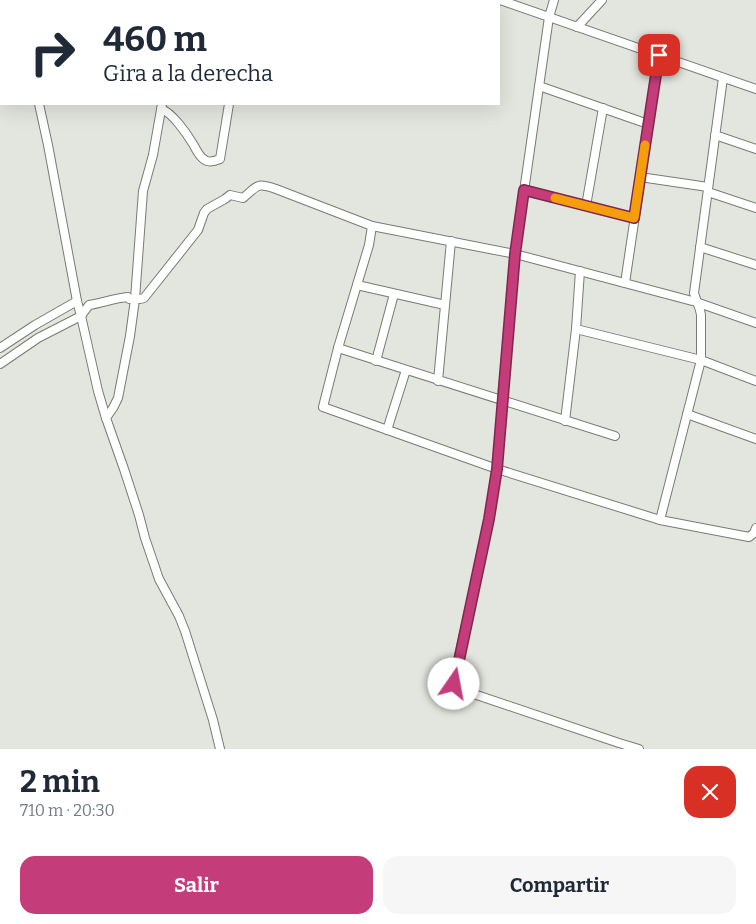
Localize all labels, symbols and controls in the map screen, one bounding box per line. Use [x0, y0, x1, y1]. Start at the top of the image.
text: 460 m [103, 18, 207, 60]
icon: right [20, 20, 85, 85]
pin [638, 34, 680, 76]
icon: arrive [645, 41, 673, 69]
text: Gira a la derecha [103, 60, 273, 87]
position arrow [427, 657, 479, 709]
text: 2 min [20, 764, 100, 800]
button: close [684, 766, 736, 818]
text: 710 m · 20:30 [20, 801, 115, 820]
button: Salir [20, 856, 373, 914]
button: Compartir [383, 856, 736, 914]

